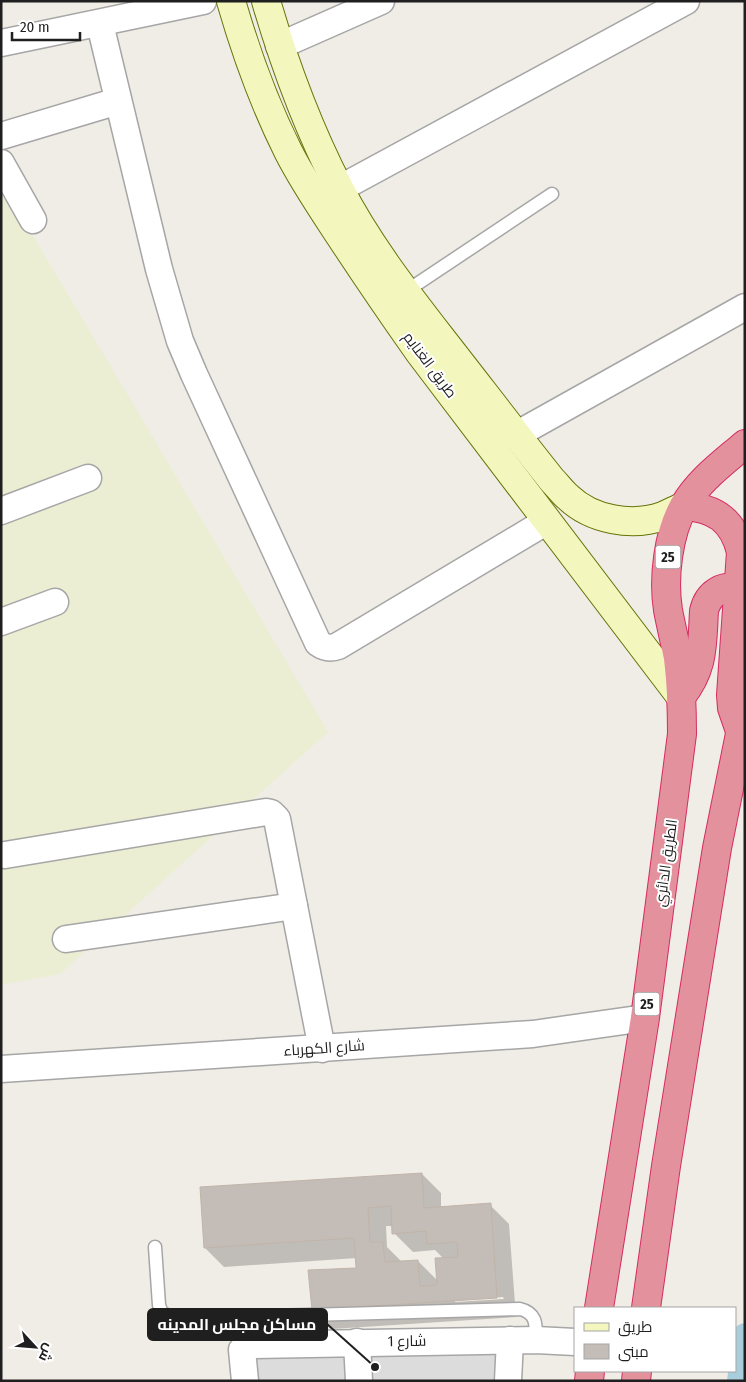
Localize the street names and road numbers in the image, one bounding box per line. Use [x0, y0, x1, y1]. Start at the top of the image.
street label: طريق الغنايم [398, 328, 461, 402]
road number: 25 [656, 546, 680, 568]
street label: الطريق الدائري [651, 818, 684, 908]
road number: 25 [634, 992, 660, 1016]
street label: شارع الكهرباء [283, 1036, 365, 1062]
street label: شارع 1 [388, 1332, 426, 1352]

